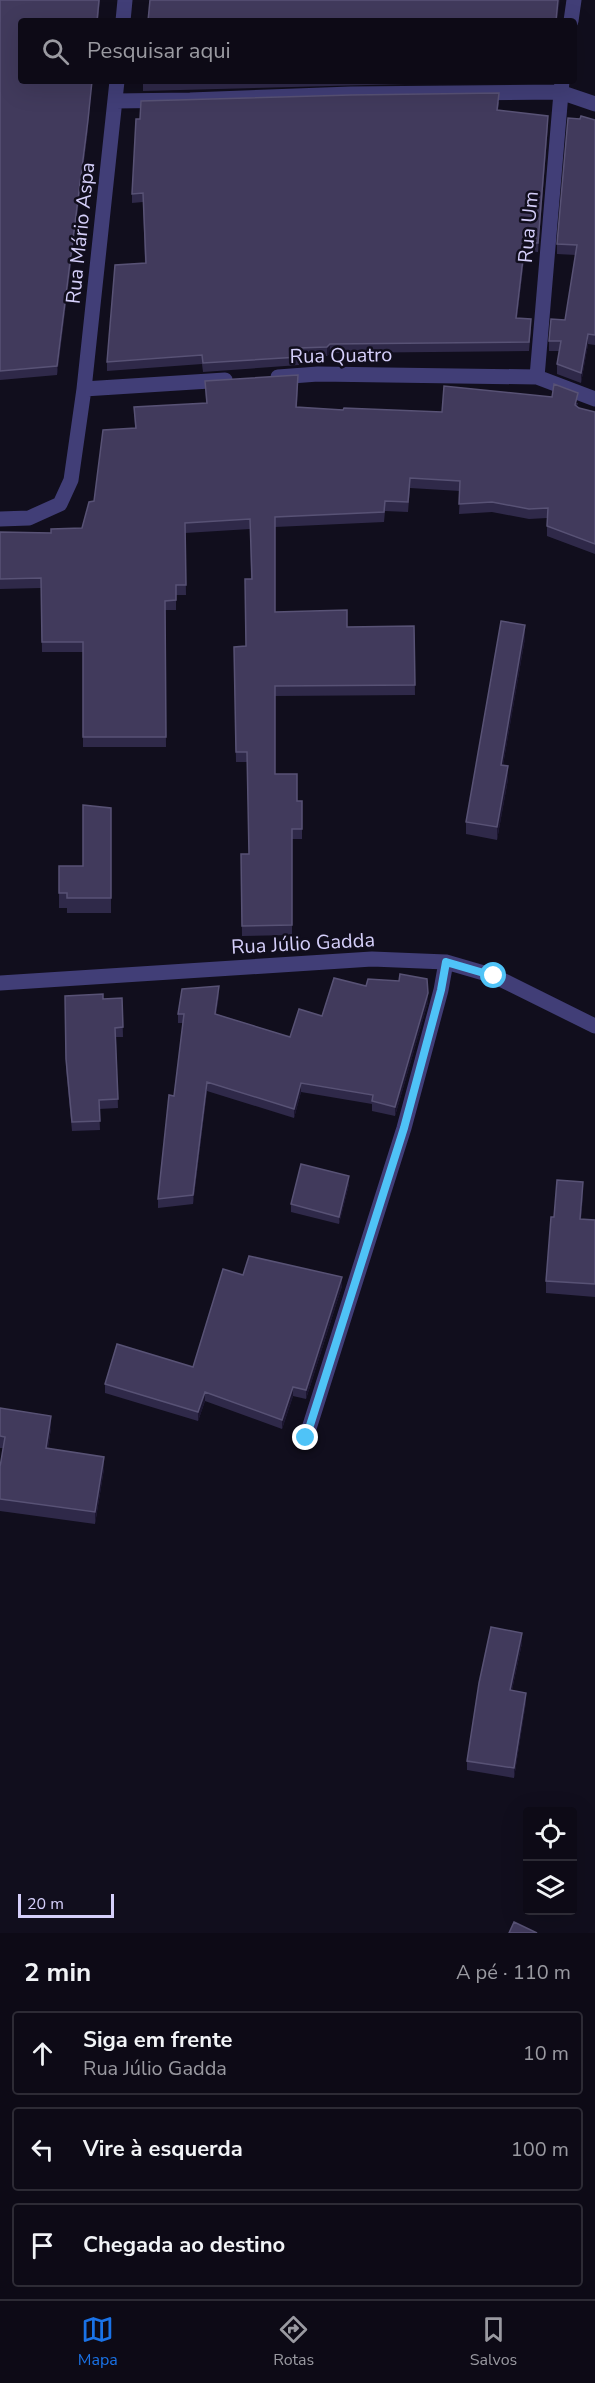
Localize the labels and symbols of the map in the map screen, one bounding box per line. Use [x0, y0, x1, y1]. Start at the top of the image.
street label: Rua Mário Aspa [60, 161, 101, 305]
street label: Rua Um [512, 190, 545, 264]
street label: Rua Quatro [289, 341, 393, 370]
street label: Rua Júlio Gadda [230, 926, 376, 961]
route start [480, 962, 506, 988]
route end [292, 1424, 318, 1450]
scale bar [18, 1891, 114, 1918]

